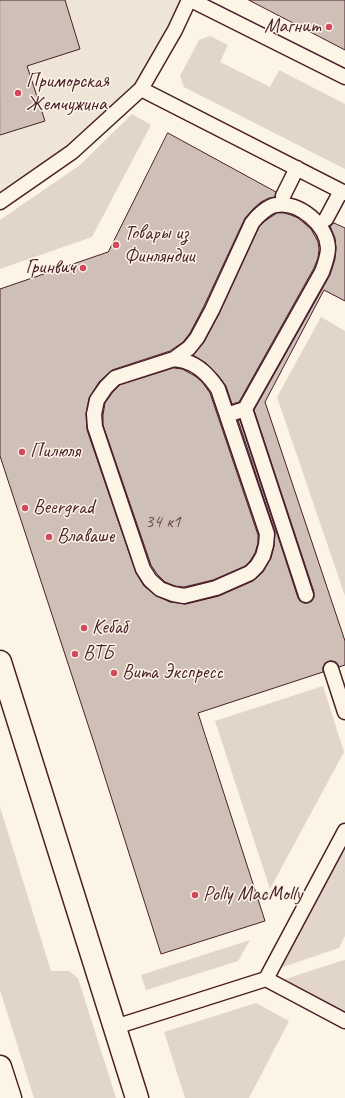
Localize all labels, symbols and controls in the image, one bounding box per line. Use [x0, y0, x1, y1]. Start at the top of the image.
place label: Магнит [264, 15, 321, 39]
marker: Магнит [324, 22, 334, 32]
place label: Приморская Жемчужина [26, 70, 109, 117]
marker: Приморская Жемчужина [13, 88, 23, 98]
place label: Товары из Финляндии [124, 222, 195, 269]
marker: Товары из Финляндии [111, 240, 121, 250]
place label: Гринвич [25, 256, 75, 280]
marker: Гринвич [78, 263, 88, 273]
place label: Пилюля [30, 440, 80, 464]
marker: Пилюля [17, 447, 27, 457]
place label: Beergrad [33, 496, 94, 520]
marker: Beergrad [20, 503, 30, 513]
house number: 34 к1 [145, 511, 181, 533]
place label: Влаваше [57, 525, 114, 549]
marker: Влаваше [44, 532, 54, 542]
place label: Кебаб [92, 616, 127, 640]
marker: Кебаб [79, 623, 89, 633]
place label: ВТБ [83, 642, 113, 666]
marker: ВТБ [70, 649, 80, 659]
place label: Вита Экспресс [122, 661, 223, 685]
marker: Вита Экспресс [109, 668, 119, 678]
place label: Polly MacMolly [203, 883, 302, 907]
marker: Polly MacMolly [190, 890, 200, 900]

